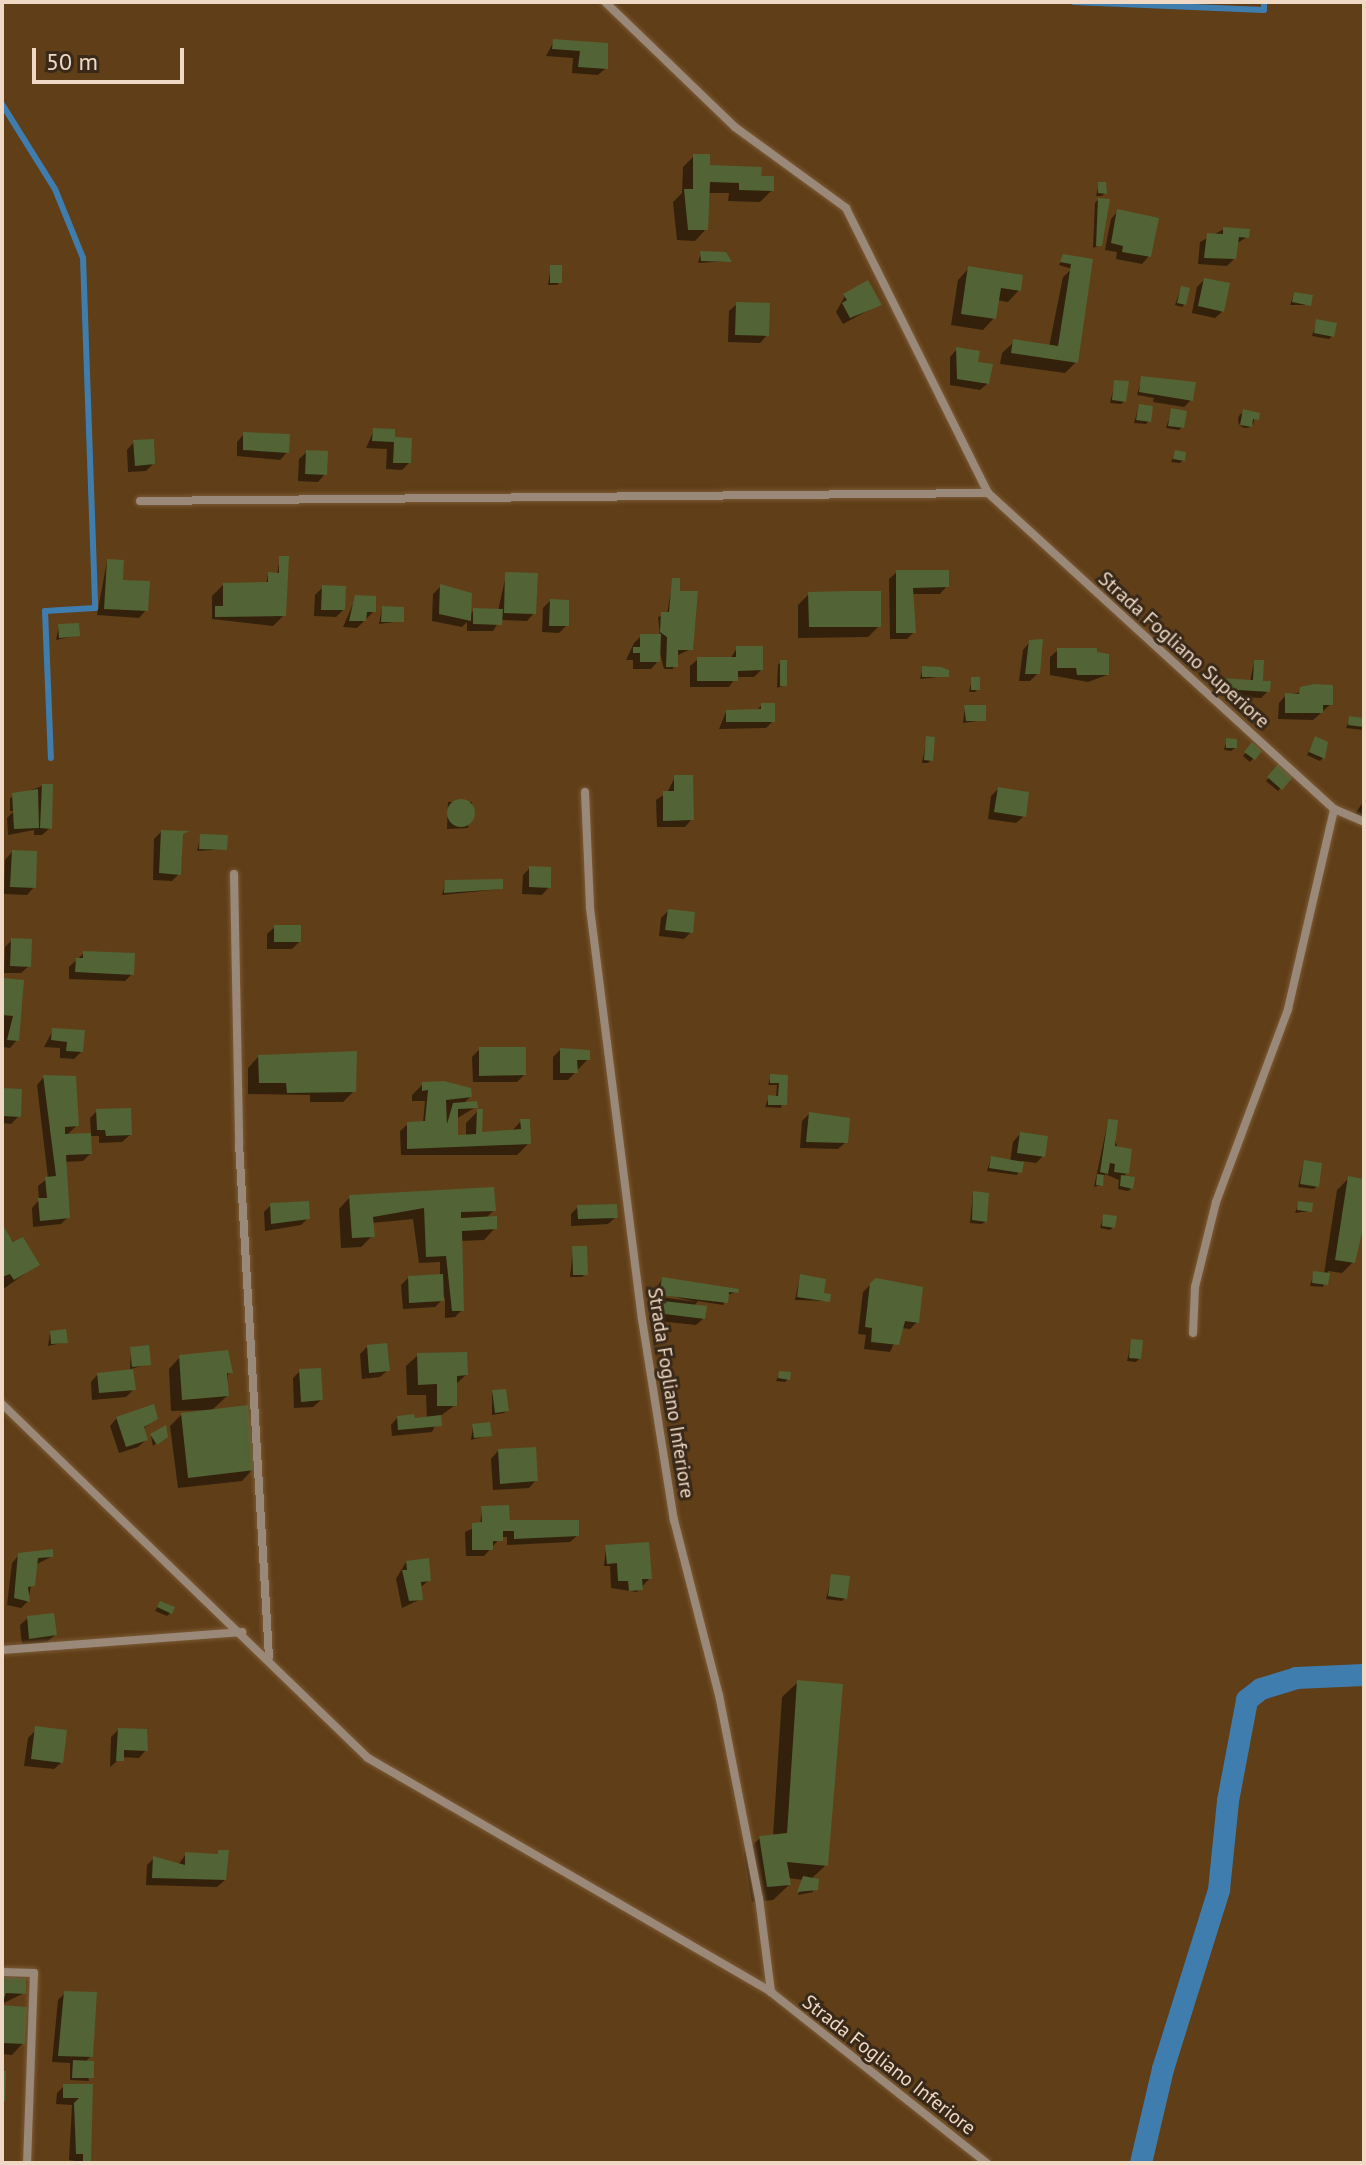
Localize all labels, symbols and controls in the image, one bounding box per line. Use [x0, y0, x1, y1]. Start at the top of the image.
scale bar [36, 32, 188, 82]
text: 50 m [46, 46, 98, 77]
street label: Strada Fogliano Superiore [1093, 567, 1275, 733]
street label: Strada Fogliano Inferiore [642, 1286, 700, 1500]
street label: Strada Fogliano Inferiore [798, 1990, 980, 2140]

